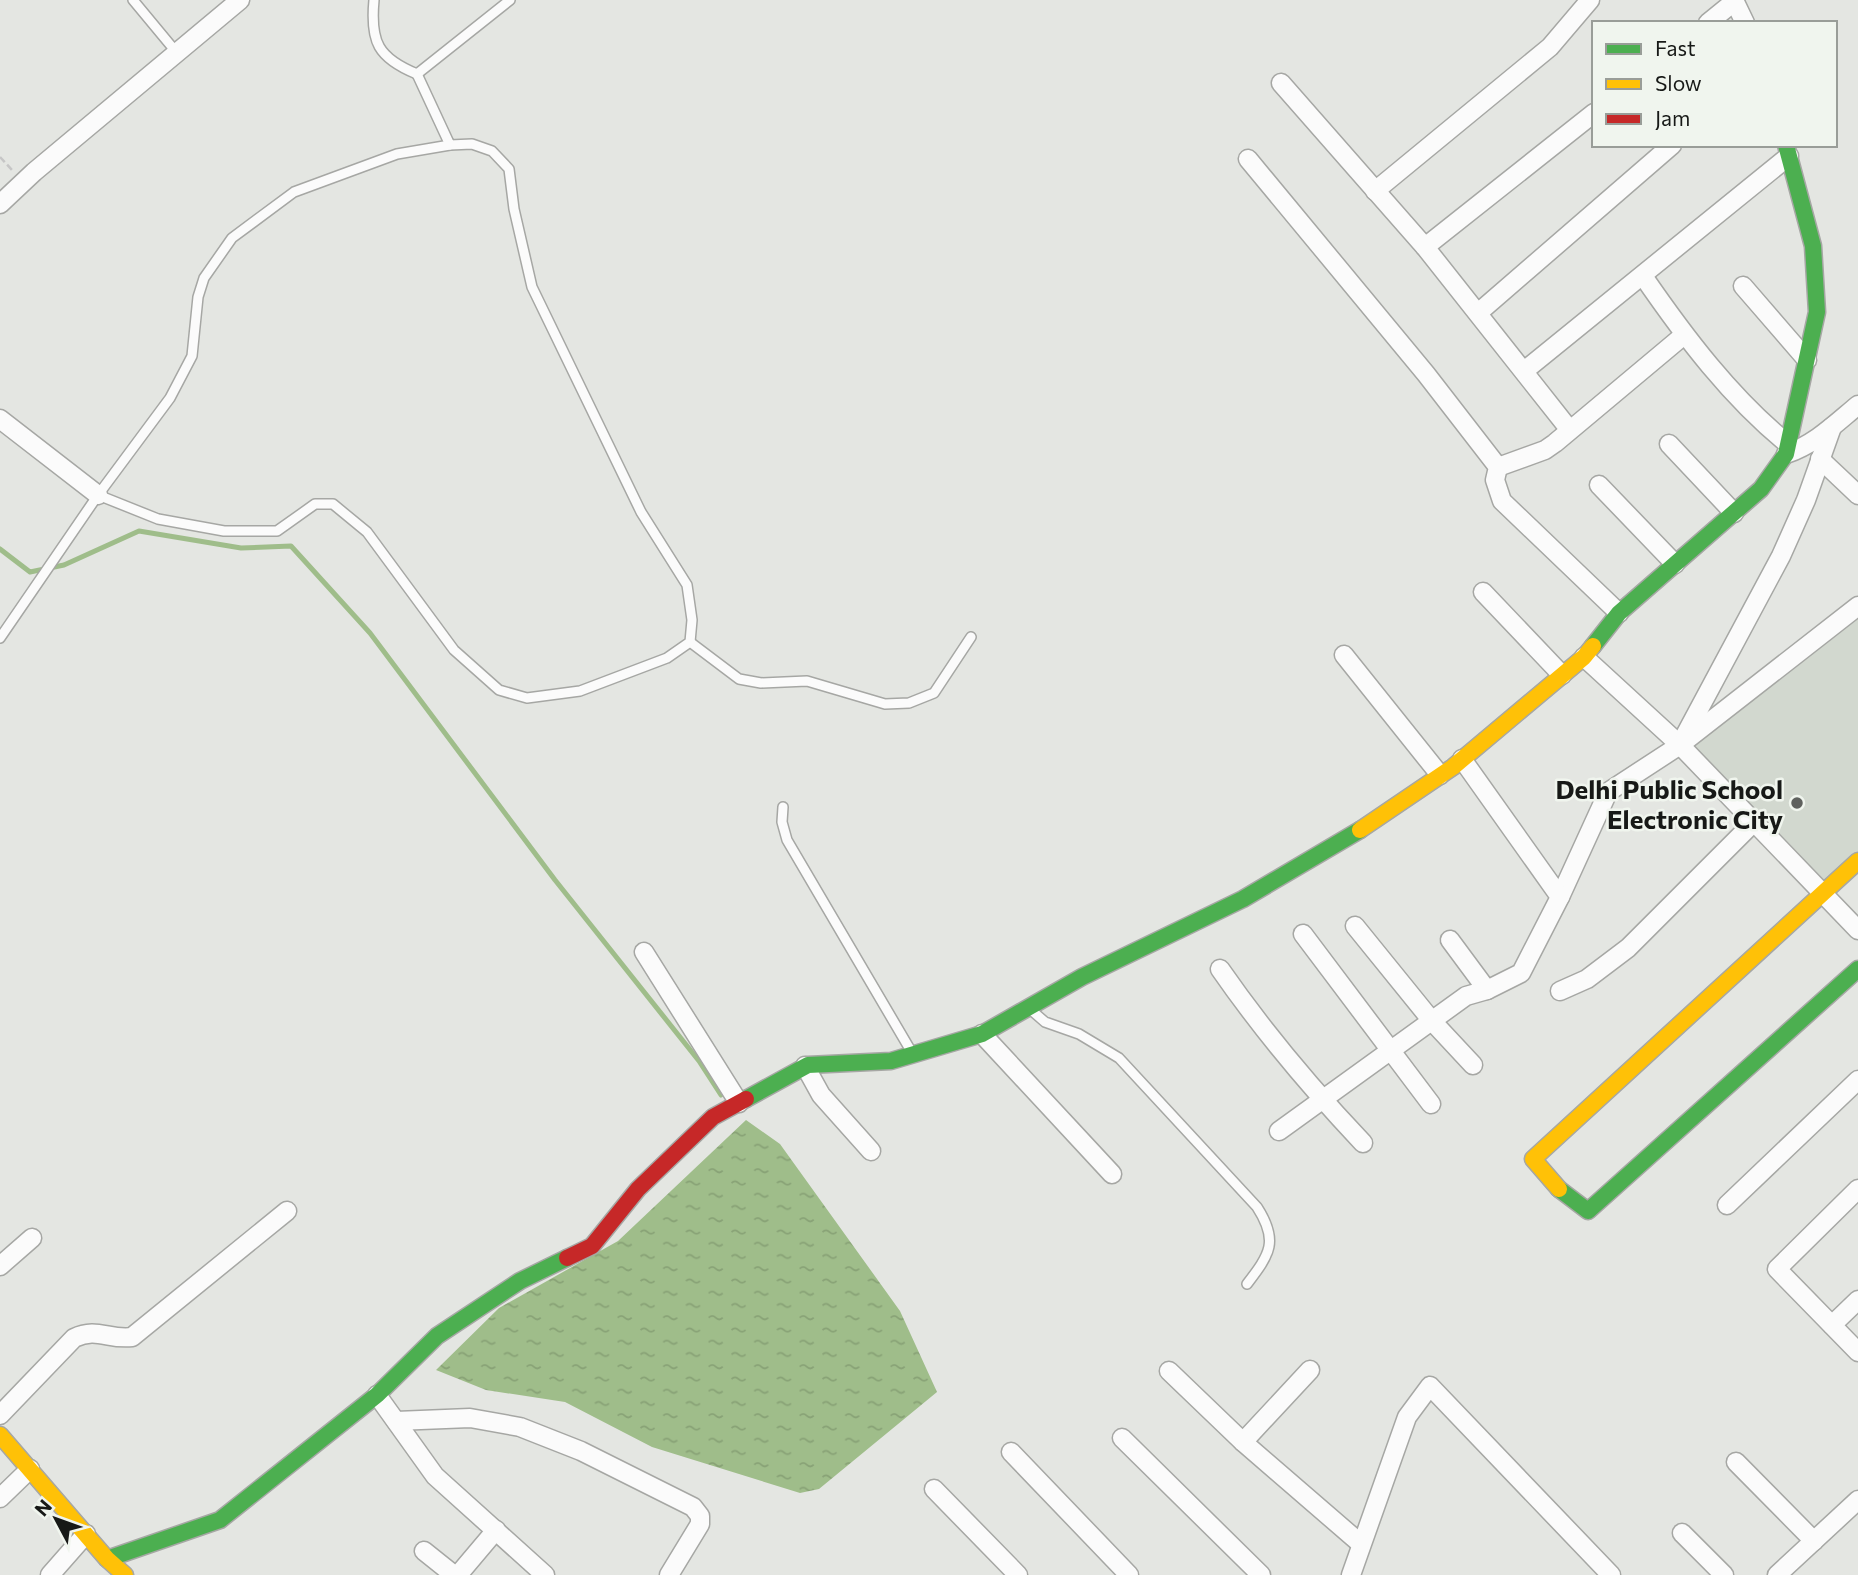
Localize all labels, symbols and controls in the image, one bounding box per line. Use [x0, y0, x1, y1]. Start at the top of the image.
legend [1592, 21, 1837, 147]
text: Fast [1655, 35, 1696, 60]
text: Slow [1655, 70, 1702, 95]
text: Jam [1655, 105, 1690, 130]
place label: Delhi Public School Electronic City [1556, 773, 1783, 834]
marker: Delhi Public School Electronic City [1789, 795, 1805, 811]
north arrow [21, 1484, 91, 1554]
text: N [29, 1495, 56, 1520]

